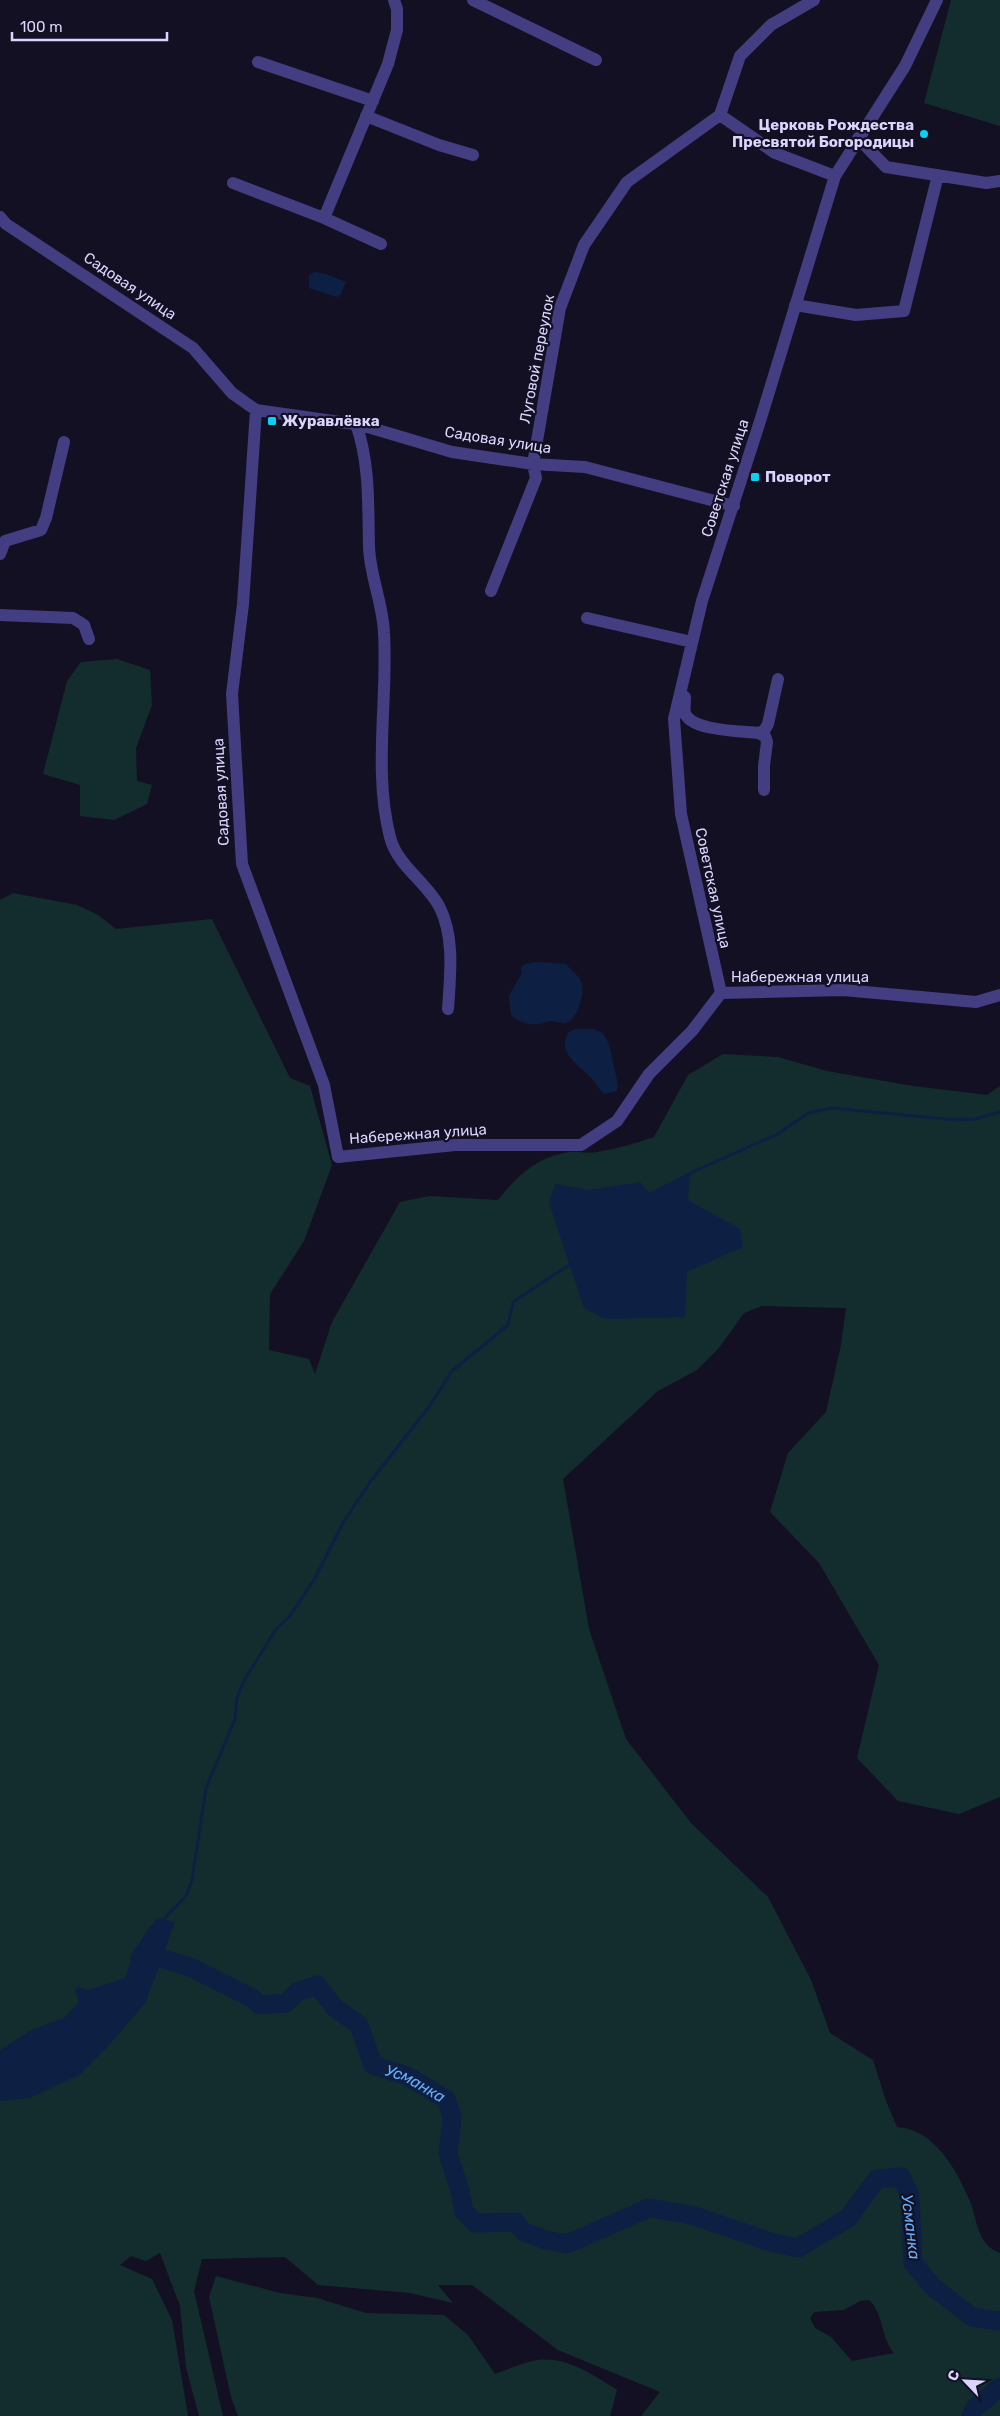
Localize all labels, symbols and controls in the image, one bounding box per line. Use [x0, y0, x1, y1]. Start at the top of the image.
scale bar [12, 10, 168, 42]
text: 100 m [20, 18, 62, 36]
place label: Церковь Рождества Пресвятой Богородицы [732, 116, 914, 151]
marker: Церковь Рождества Пресвятой Богородицы [918, 128, 930, 140]
street label: Садовая улица [80, 248, 180, 324]
street label: Луговой переулок [516, 293, 558, 425]
place label: Журавлёвка [282, 412, 380, 430]
marker: Журавлёвка [266, 415, 278, 427]
street label: Советская улица [697, 417, 753, 539]
street label: Садовая улица [443, 423, 553, 457]
place label: Поворот [765, 468, 831, 486]
marker: Поворот [749, 471, 761, 483]
street label: Садовая улица [209, 738, 233, 846]
street label: Советская улица [691, 826, 735, 950]
street label: Набережная улица [731, 968, 869, 986]
street label: Набережная улица [349, 1120, 487, 1148]
water label: Усманка [383, 2060, 449, 2106]
water label: Усманка [898, 2194, 924, 2260]
north arrow [940, 2356, 990, 2406]
text: С [944, 2368, 964, 2384]

